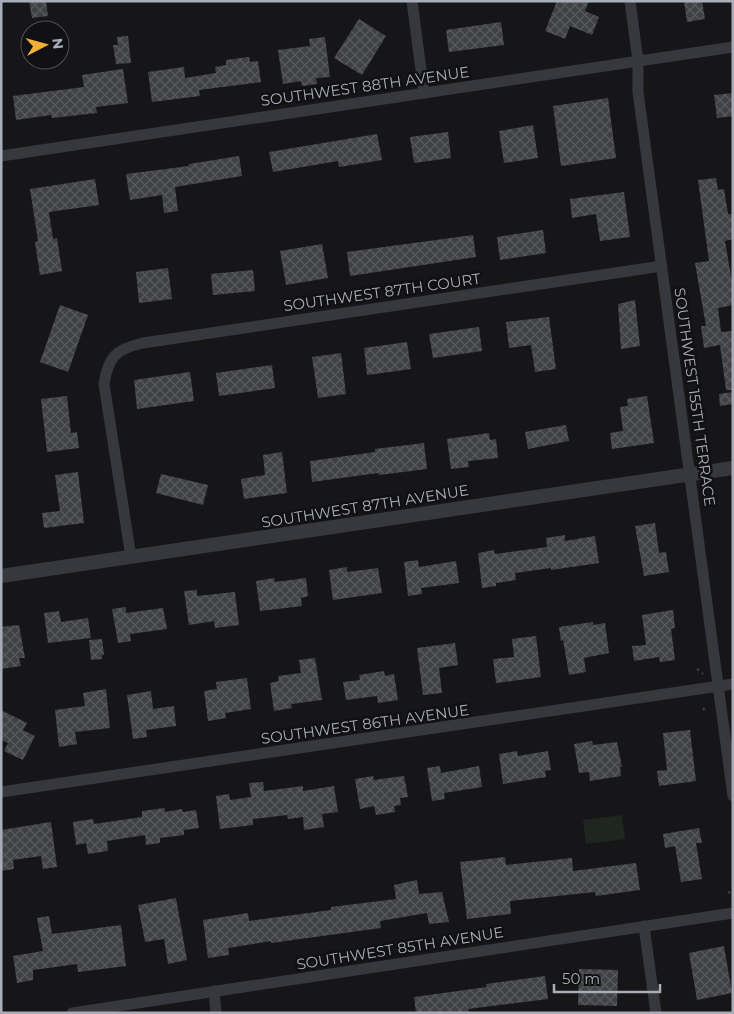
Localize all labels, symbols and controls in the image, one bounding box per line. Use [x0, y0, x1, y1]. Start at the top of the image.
north arrow [20, 20, 70, 70]
text: N [48, 37, 67, 50]
street label: SOUTHWEST 88TH AVENUE [259, 62, 471, 110]
street label: SOUTHWEST 87TH COURT [282, 269, 482, 315]
street label: SOUTHWEST 155TH TERRACE [670, 286, 720, 508]
street label: SOUTHWEST 87TH AVENUE [260, 480, 470, 532]
street label: SOUTHWEST 86TH AVENUE [260, 700, 470, 748]
street label: SOUTHWEST 85TH AVENUE [295, 922, 505, 974]
scale bar [554, 962, 660, 994]
text: 50 m [562, 969, 600, 988]

